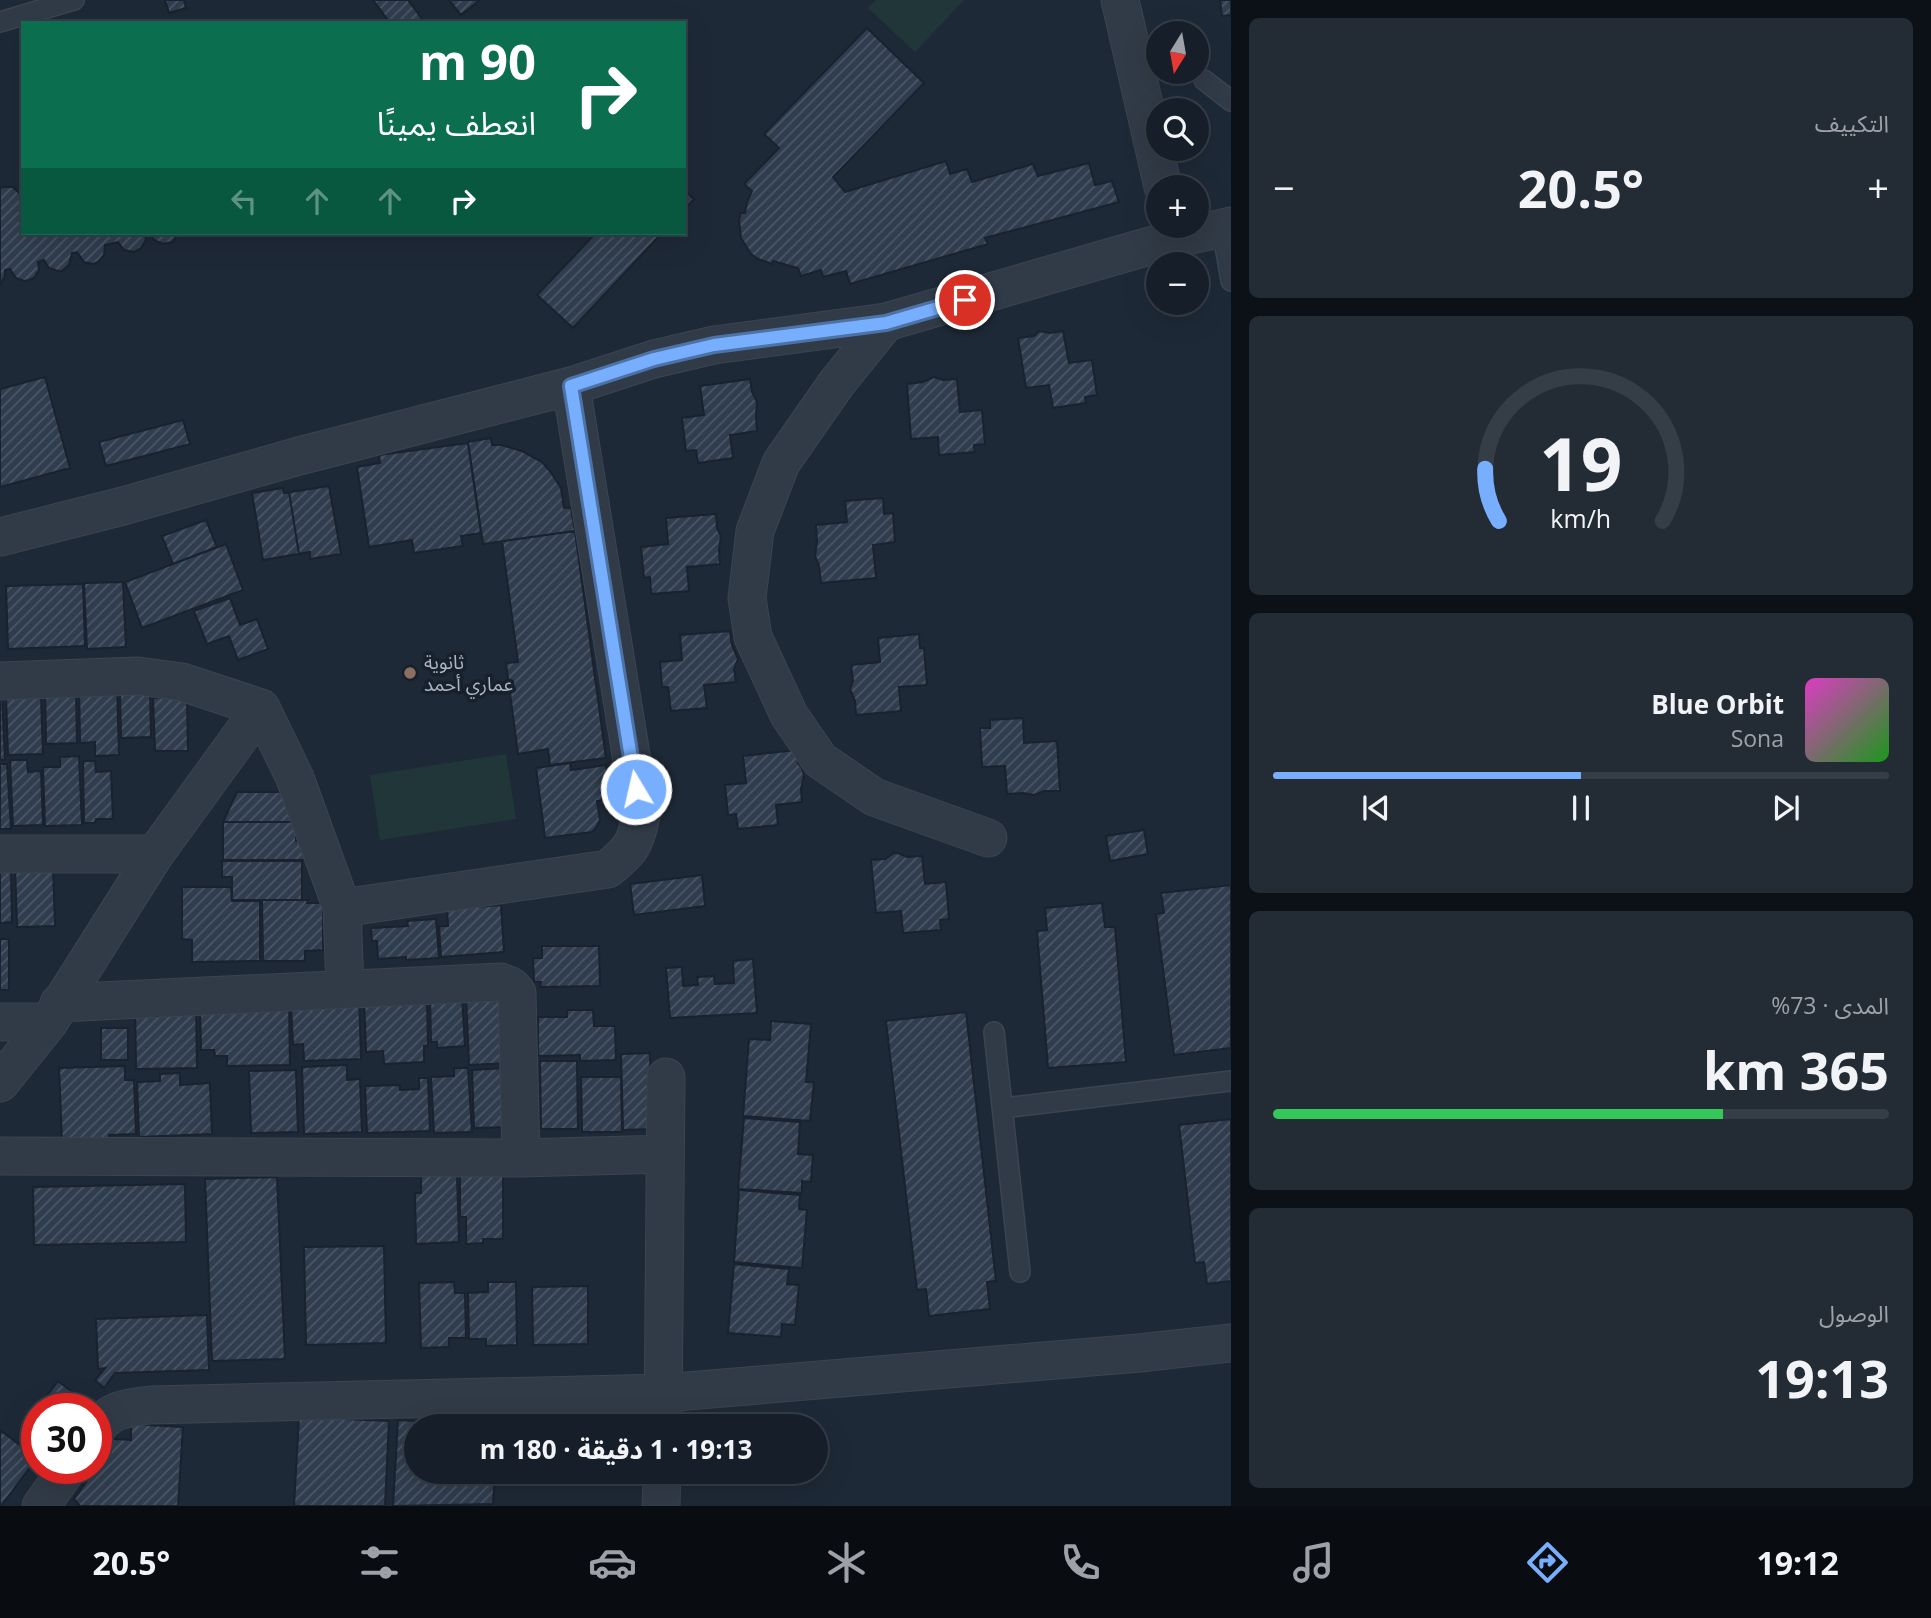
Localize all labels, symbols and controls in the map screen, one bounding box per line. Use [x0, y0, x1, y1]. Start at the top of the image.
north arrow [1146, 21, 1209, 84]
map controls [1146, 21, 1209, 315]
text: 90 m [419, 28, 536, 94]
icon: right [560, 49, 651, 140]
button: search [1146, 98, 1209, 161]
text: انعطف يمينًا [377, 101, 536, 144]
text: التكييف [1815, 107, 1889, 139]
text: 20.5° [1518, 152, 1644, 223]
text: − [1273, 161, 1295, 213]
text: + [1867, 161, 1889, 213]
button: + [1146, 175, 1209, 238]
icon: left [225, 182, 263, 220]
icon: ahead [298, 182, 336, 220]
icon: ahead [371, 182, 409, 220]
icon: right [444, 182, 482, 220]
button: − [1146, 252, 1209, 315]
pin [935, 270, 995, 330]
icon: arrive [946, 281, 984, 319]
text: 19 [1539, 414, 1623, 513]
text: km/h [1551, 501, 1611, 535]
place label: ثانوية عماري أحمد [424, 649, 513, 699]
marker: ثانوية عماري أحمد [402, 665, 418, 681]
text: Blue Orbit [1651, 686, 1784, 722]
text: Sona [1731, 722, 1784, 754]
position arrow [599, 752, 673, 826]
icon: previous [1357, 789, 1395, 827]
icon: pause [1562, 789, 1600, 827]
icon: next [1767, 789, 1805, 827]
text: المدى · 73% [1771, 989, 1889, 1021]
text: 365 km [1703, 1034, 1889, 1105]
text: الوصول [1819, 1297, 1889, 1329]
text: 19:13 [1755, 1342, 1889, 1413]
speed limit sign: 30 [21, 1393, 112, 1484]
text: 19:13 · 1 دقيقة · 180 m [480, 1431, 752, 1467]
icon: filters [355, 1538, 404, 1587]
icon: car [588, 1538, 637, 1587]
icon: climate [822, 1538, 871, 1587]
icon: phone [1056, 1538, 1105, 1587]
icon: music [1289, 1538, 1338, 1587]
icon: directions [1523, 1538, 1572, 1587]
text: 20.5° [92, 1541, 170, 1584]
text: 19:12 [1756, 1541, 1839, 1584]

